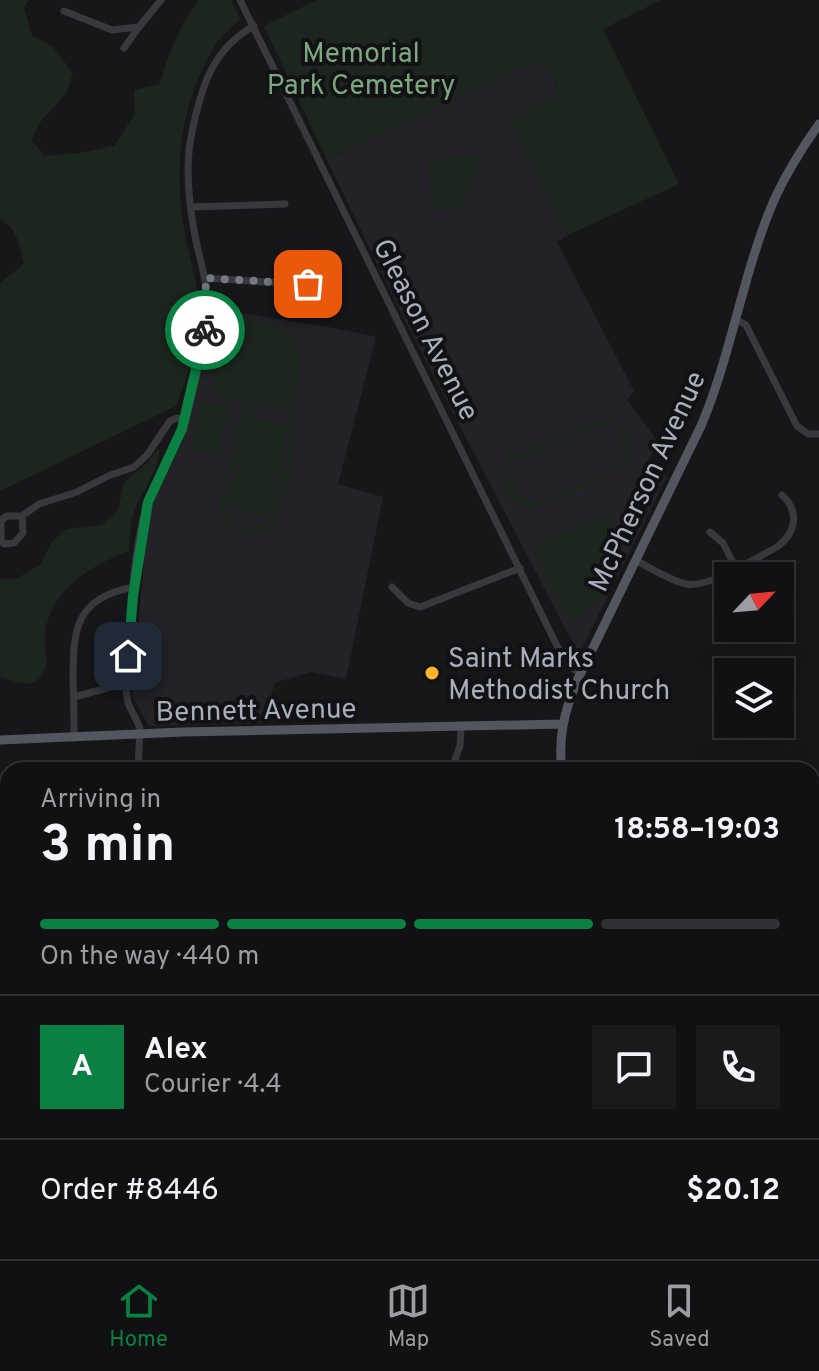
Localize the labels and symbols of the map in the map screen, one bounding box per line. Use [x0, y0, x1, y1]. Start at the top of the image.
park label: Memorial Park Cemetery [267, 37, 455, 105]
street label: Gleason Avenue [363, 233, 486, 427]
pin [274, 250, 342, 318]
courier [165, 290, 245, 370]
street label: McPherson Avenue [582, 366, 716, 598]
north arrow [714, 562, 794, 642]
pin [94, 622, 162, 690]
place label: Saint Marks Methodist Church [448, 642, 670, 710]
marker: Saint Marks Methodist Church [423, 664, 441, 682]
street label: Bennett Avenue [155, 692, 357, 732]

